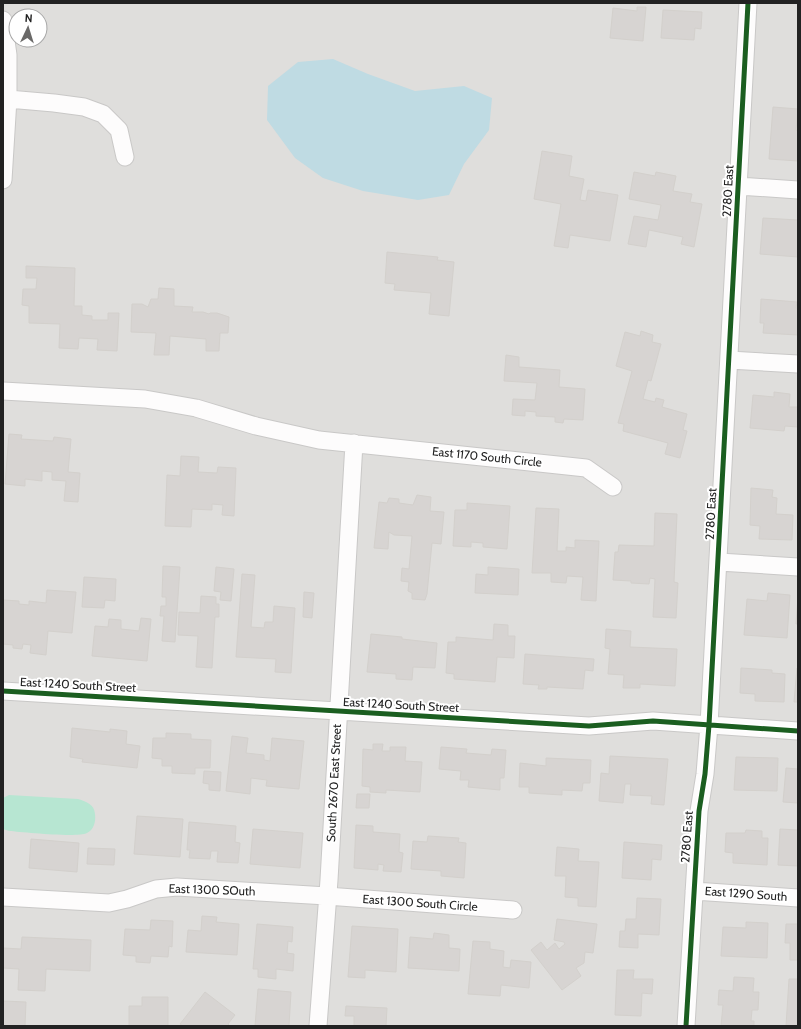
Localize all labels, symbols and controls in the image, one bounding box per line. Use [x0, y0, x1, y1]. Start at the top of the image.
north arrow [8, 8, 48, 48]
text: N [24, 11, 33, 25]
street label: 2780 East [719, 165, 736, 217]
street label: East 1170 South Circle [431, 443, 543, 470]
street label: 2780 East [702, 488, 719, 540]
street label: East 1240 South Street [20, 674, 137, 695]
street label: East 1240 South Street [343, 694, 460, 715]
street label: South 2670 East Street [323, 724, 344, 842]
street label: 2780 East [677, 810, 696, 863]
street label: East 1300 SOuth [168, 880, 256, 899]
street label: East 1290 South [704, 883, 788, 904]
street label: East 1300 South Circle [362, 891, 478, 914]

